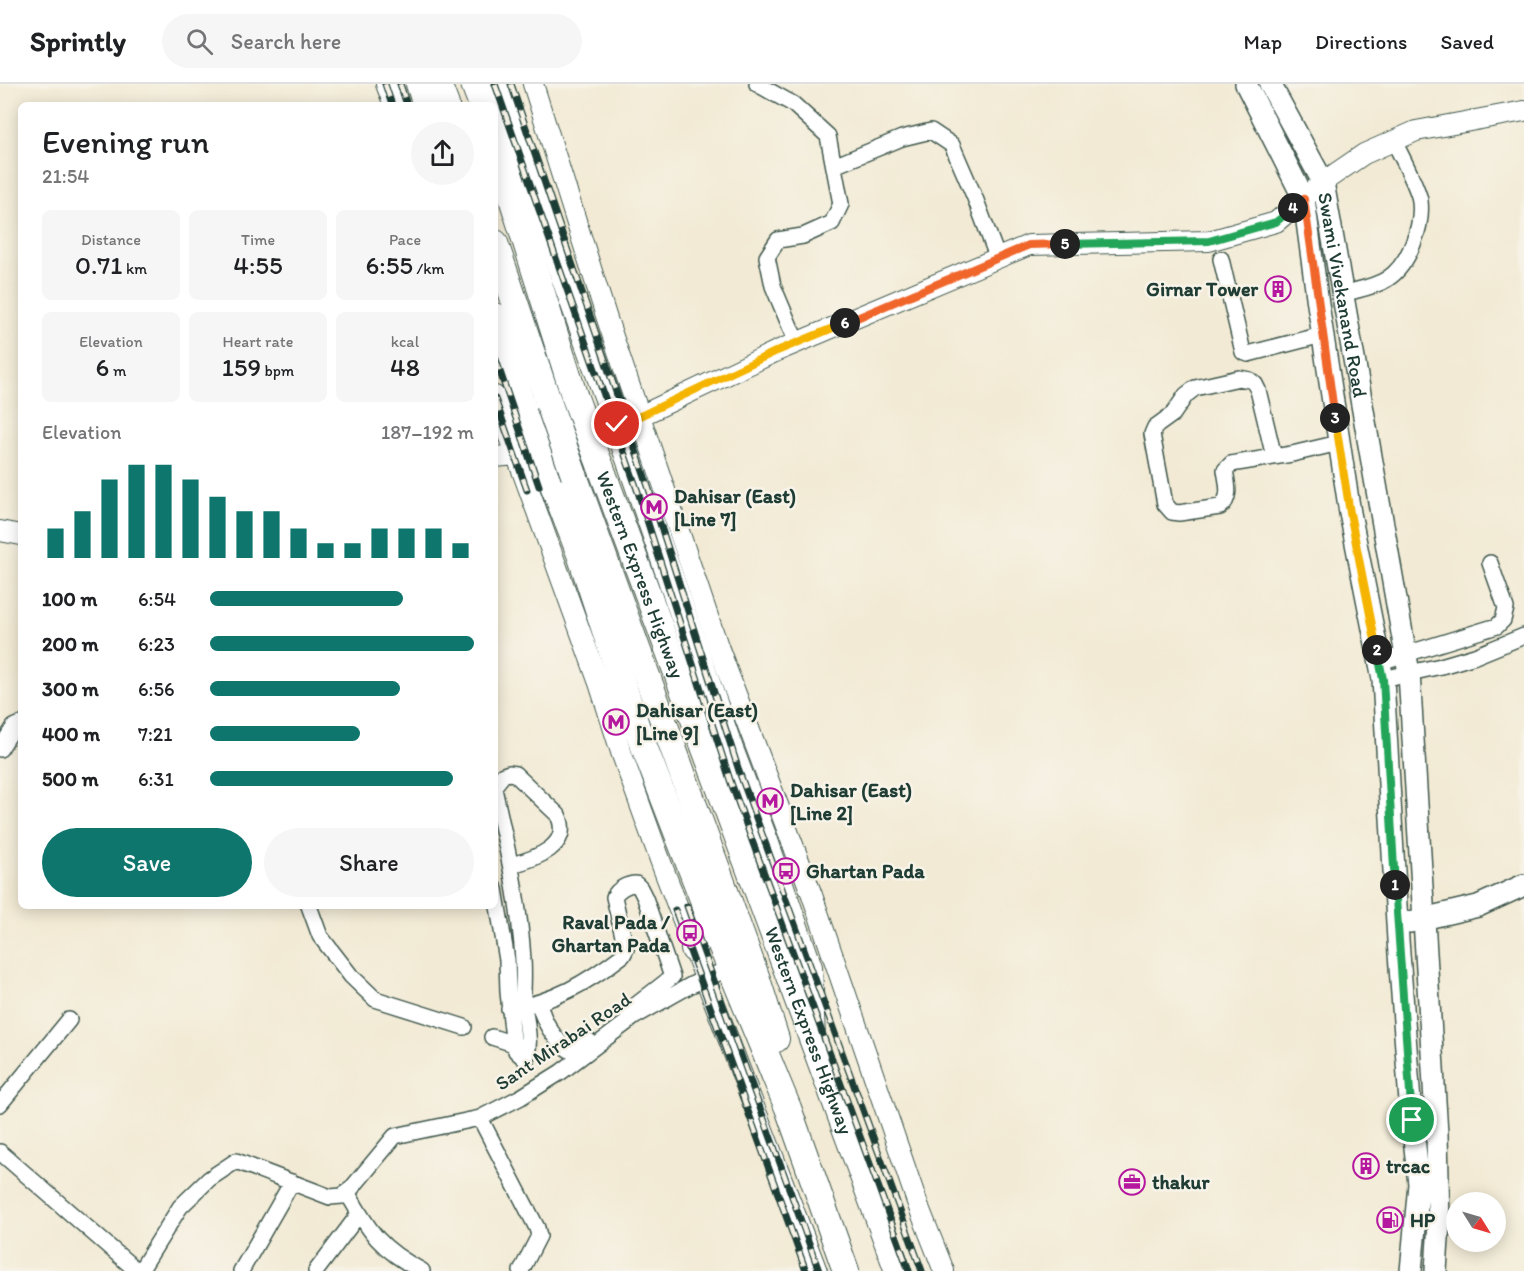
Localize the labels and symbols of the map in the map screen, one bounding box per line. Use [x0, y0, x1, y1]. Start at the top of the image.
street label: Swami Vivekanand Road [1313, 191, 1373, 399]
pin: 4 [1278, 193, 1308, 223]
pin: 5 [1050, 229, 1080, 259]
building icon: Girnar Tower [1263, 274, 1293, 304]
place label: Girnar Tower [1146, 277, 1258, 301]
pin: 6 [830, 308, 860, 338]
pin [591, 398, 642, 449]
pin: 3 [1320, 403, 1350, 433]
street label: Western Express Highway [591, 468, 690, 682]
place label: Dahisar (East) [Line 7] [674, 484, 796, 532]
metro station icon: Dahisar (East) [Line 7] [639, 492, 669, 522]
pin: 2 [1362, 635, 1392, 665]
place label: Dahisar (East) [Line 9] [636, 698, 758, 746]
metro station icon: Dahisar (East) [Line 9] [601, 707, 631, 737]
place label: Dahisar (East) [Line 2] [790, 778, 912, 826]
metro station icon: Dahisar (East) [Line 2] [755, 786, 785, 816]
bus stop icon: Ghartan Pada [771, 856, 801, 886]
place label: Ghartan Pada [806, 859, 925, 883]
pin: 1 [1380, 870, 1410, 900]
place label: Raval Pada / Ghartan Pada [551, 910, 671, 957]
bus stop icon: Raval Pada / Ghartan Pada [675, 918, 705, 948]
street label: Western Express Highway [760, 923, 859, 1138]
street label: Sant Mirabai Road [491, 987, 635, 1095]
pin [1386, 1094, 1437, 1145]
building icon: trcac [1351, 1151, 1381, 1181]
place label: trcac [1386, 1154, 1431, 1178]
office icon: thakur [1117, 1167, 1147, 1197]
place label: thakur [1152, 1170, 1210, 1194]
north arrow [1446, 1192, 1506, 1252]
fuel station icon: HP [1375, 1205, 1405, 1235]
place label: HP [1410, 1208, 1436, 1232]

